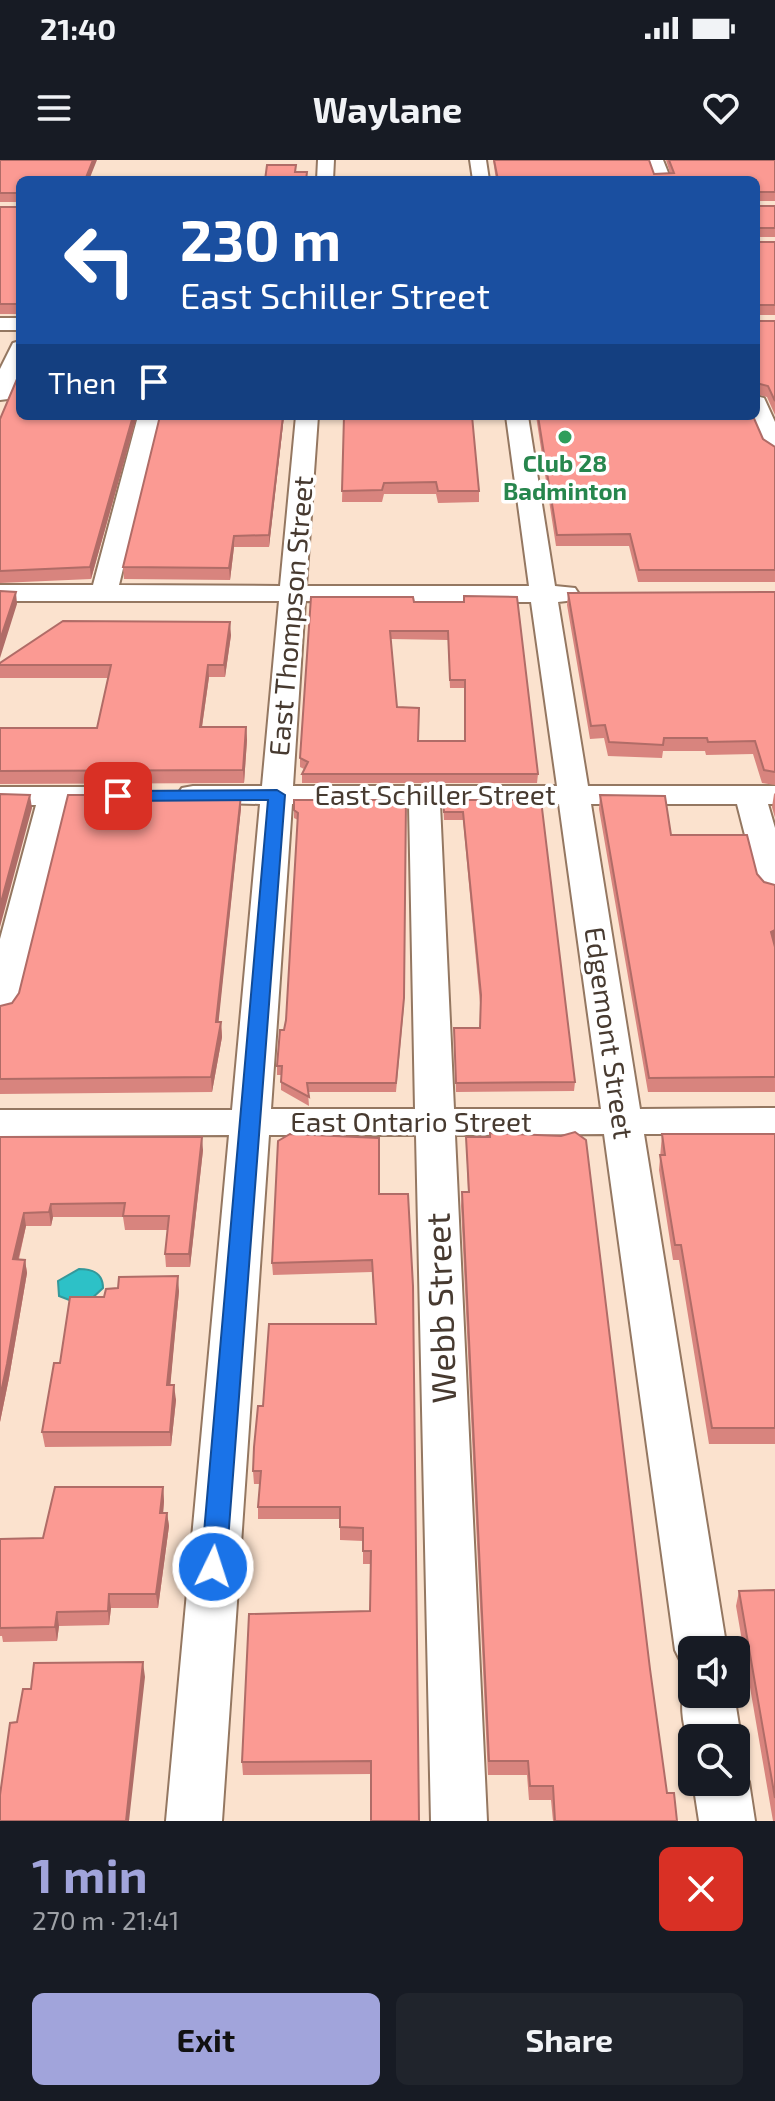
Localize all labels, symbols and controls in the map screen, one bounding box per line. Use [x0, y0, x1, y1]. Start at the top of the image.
text: 21:40 [40, 10, 116, 46]
icon: menu [32, 86, 76, 130]
icon: heart [699, 86, 743, 130]
text: Waylane [313, 87, 462, 130]
text: 230 m [180, 205, 341, 272]
icon: left [48, 208, 152, 312]
text: East Schiller Street [180, 273, 490, 316]
icon: arrive [132, 360, 176, 404]
text: Then [48, 364, 116, 400]
marker: Club 28 Badminton [556, 428, 574, 446]
place label: Club 28 Badminton [503, 448, 627, 505]
street label: East Thompson Street [261, 474, 319, 757]
pin [84, 762, 152, 830]
icon: arrive [96, 774, 140, 818]
street label: East Schiller Street [314, 777, 556, 811]
street label: Edgemont Street [578, 925, 642, 1141]
street label: East Ontario Street [290, 1104, 532, 1138]
street label: Webb Street [416, 1212, 463, 1404]
position arrow [171, 1525, 255, 1609]
map controls [678, 1636, 750, 1796]
button: sound [678, 1636, 750, 1708]
button: search [678, 1724, 750, 1796]
text: 1 min [32, 1845, 148, 1903]
button: close [659, 1847, 743, 1931]
text: 270 m · 21:41 [32, 1904, 179, 1935]
button: Exit [32, 1993, 380, 2085]
button: Share [396, 1993, 743, 2085]

